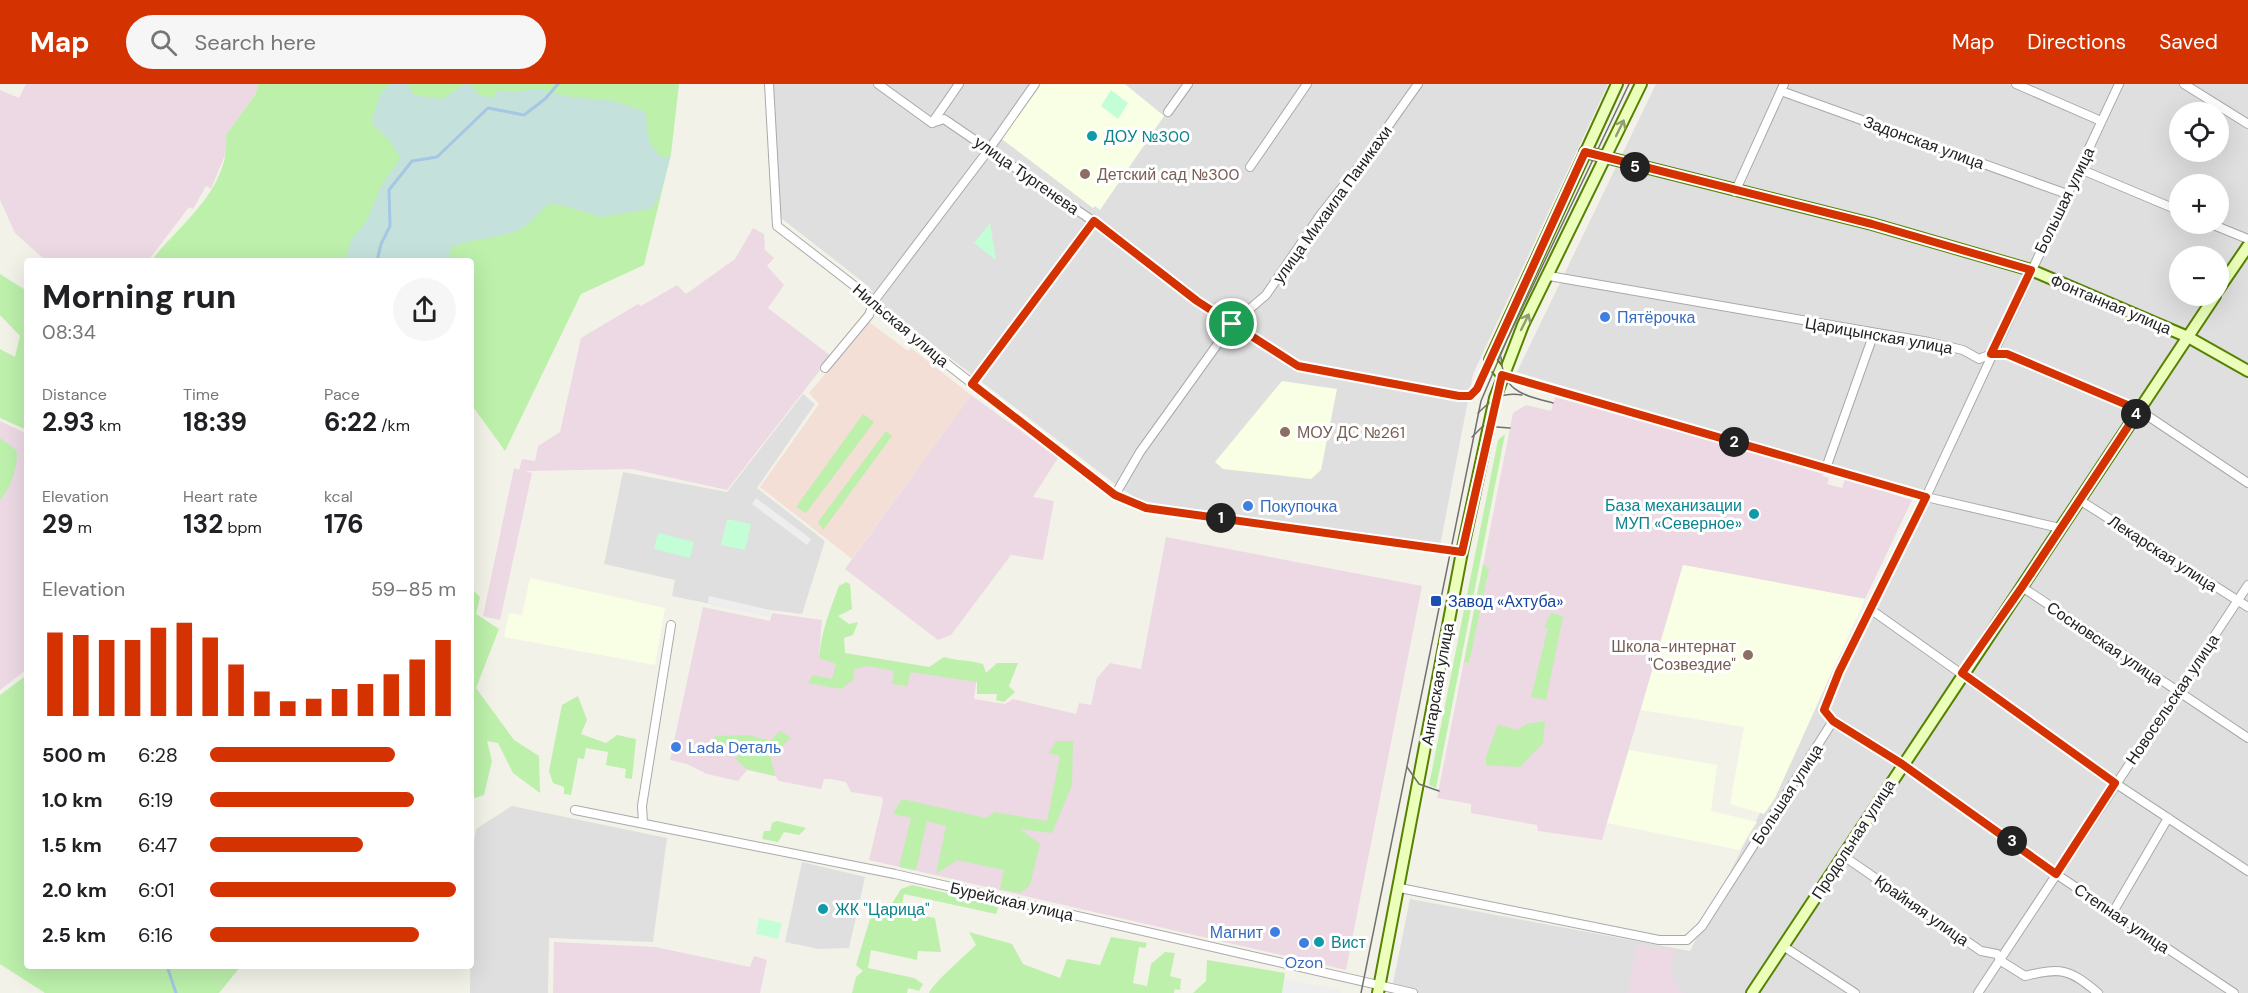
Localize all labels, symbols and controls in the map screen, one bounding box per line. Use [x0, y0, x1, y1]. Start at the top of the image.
search box [126, 15, 546, 69]
text: Map [30, 24, 90, 61]
icon: search [147, 26, 180, 59]
text: Search here [195, 28, 316, 57]
text: Map [1952, 28, 1994, 56]
text: Directions [2027, 28, 2126, 56]
text: Saved [2159, 28, 2218, 56]
map controls [2169, 102, 2229, 306]
button: locate [2169, 102, 2229, 162]
street label: Задонская улица [1861, 111, 1987, 174]
one-way arrow [1615, 119, 1627, 137]
street label: улица Михаила Паникахи [1268, 121, 1397, 287]
place label: ДОУ №300 [1104, 126, 1190, 147]
marker: ДОУ №300 [1085, 129, 1099, 143]
street label: улица Тургенева [970, 131, 1083, 219]
street label: Большая улица [2030, 144, 2099, 257]
pin: 5 [1620, 152, 1650, 182]
text: 5 [1630, 156, 1640, 177]
place label: Детский сад №300 [1097, 164, 1240, 185]
marker: Детский сад №300 [1078, 167, 1092, 181]
button: + [2169, 174, 2229, 234]
button: − [2169, 246, 2229, 306]
street label: Фонтанная улица [2047, 270, 2175, 339]
text: Morning run [42, 275, 236, 318]
button: share [393, 278, 456, 341]
street label: Нильская улица [848, 279, 953, 372]
pin [1206, 298, 1257, 349]
icon: arrive [1215, 307, 1248, 340]
place label: Пятёрочка [1617, 307, 1696, 328]
marker: Пятёрочка [1598, 310, 1612, 324]
street label: Царицынская улица [1803, 312, 1954, 359]
one-way arrow [1520, 313, 1532, 331]
text: 08:34 [42, 319, 96, 345]
text: Distance [42, 384, 107, 405]
text: Time [183, 384, 219, 405]
text: Pace [324, 384, 360, 405]
pin: 4 [2121, 399, 2151, 429]
text: 4 [2131, 403, 2141, 424]
text: 2.93 [42, 405, 95, 439]
text: 18:39 [183, 405, 247, 439]
text: 6:22 [324, 405, 377, 439]
text: km [95, 415, 121, 436]
text: /km [377, 415, 410, 436]
place label: МОУ ДС №261 [1297, 422, 1405, 443]
marker: МОУ ДС №261 [1278, 425, 1292, 439]
pin: 2 [1719, 427, 1749, 457]
text: 2 [1729, 431, 1739, 452]
text: Elevation [42, 486, 109, 507]
text: Heart rate [183, 486, 258, 507]
text: kcal [324, 486, 353, 507]
place label: База механизации МУП «Северное» [1605, 495, 1742, 534]
place label: Покупочка [1260, 496, 1337, 517]
marker: Покупочка [1241, 499, 1255, 513]
pin: 1 [1206, 503, 1236, 533]
text: 29 [42, 507, 73, 541]
text: 132 [183, 507, 223, 541]
text: 176 [324, 507, 364, 541]
text: 1 [1218, 507, 1224, 528]
marker: База механизации МУП «Северное» [1747, 507, 1761, 521]
street label: Лекарская улица [2104, 510, 2221, 597]
text: m [73, 517, 92, 538]
text: bpm [223, 517, 262, 538]
text: Elevation [42, 576, 125, 602]
text: 59–85 m [371, 576, 456, 602]
place label: Завод «Ахтуба» [1448, 591, 1563, 612]
marker: Завод «Ахтуба» [1429, 594, 1443, 608]
street label: Сосновская улица [2043, 597, 2167, 690]
street label: Ангарская улица [1416, 621, 1459, 747]
street label: Новосельская улица [2121, 630, 2224, 769]
place label: Школа-интернат "Созвездие" [1611, 636, 1737, 675]
marker: Школа-интернат "Созвездие" [1741, 648, 1755, 662]
place label: Lada Dеталь [688, 737, 781, 758]
marker: Lada Dеталь [669, 740, 683, 754]
street label: Большая улица [1747, 740, 1828, 848]
text: 500 m [42, 742, 106, 768]
text: 6:28 [138, 742, 178, 768]
street label: Продольная улица [1807, 775, 1900, 903]
text: 1.0 km [42, 787, 103, 813]
text: 6:19 [138, 787, 173, 813]
pin: 3 [1997, 826, 2027, 856]
text: 3 [2007, 830, 2017, 851]
text: 1.5 km [42, 832, 102, 858]
text: 6:47 [138, 832, 177, 858]
street label: Крайняя улица [1870, 870, 1973, 951]
text: 2.0 km [42, 877, 107, 903]
text: 6:01 [138, 877, 175, 903]
street label: Бурейская улица [948, 877, 1076, 926]
street label: Степная улица [2070, 879, 2174, 958]
place label: ЖК "Царица" [835, 899, 930, 920]
marker: ЖК "Царица" [816, 902, 830, 916]
text: 2.5 km [42, 922, 106, 948]
text: 6:16 [138, 922, 173, 948]
place label: Магнит [1210, 922, 1264, 943]
marker: Магнит [1268, 925, 1282, 939]
place label: Вист [1331, 932, 1367, 953]
marker: Вист [1312, 935, 1326, 949]
marker: Ozon [1297, 936, 1311, 950]
place label: Ozon [1285, 952, 1323, 973]

